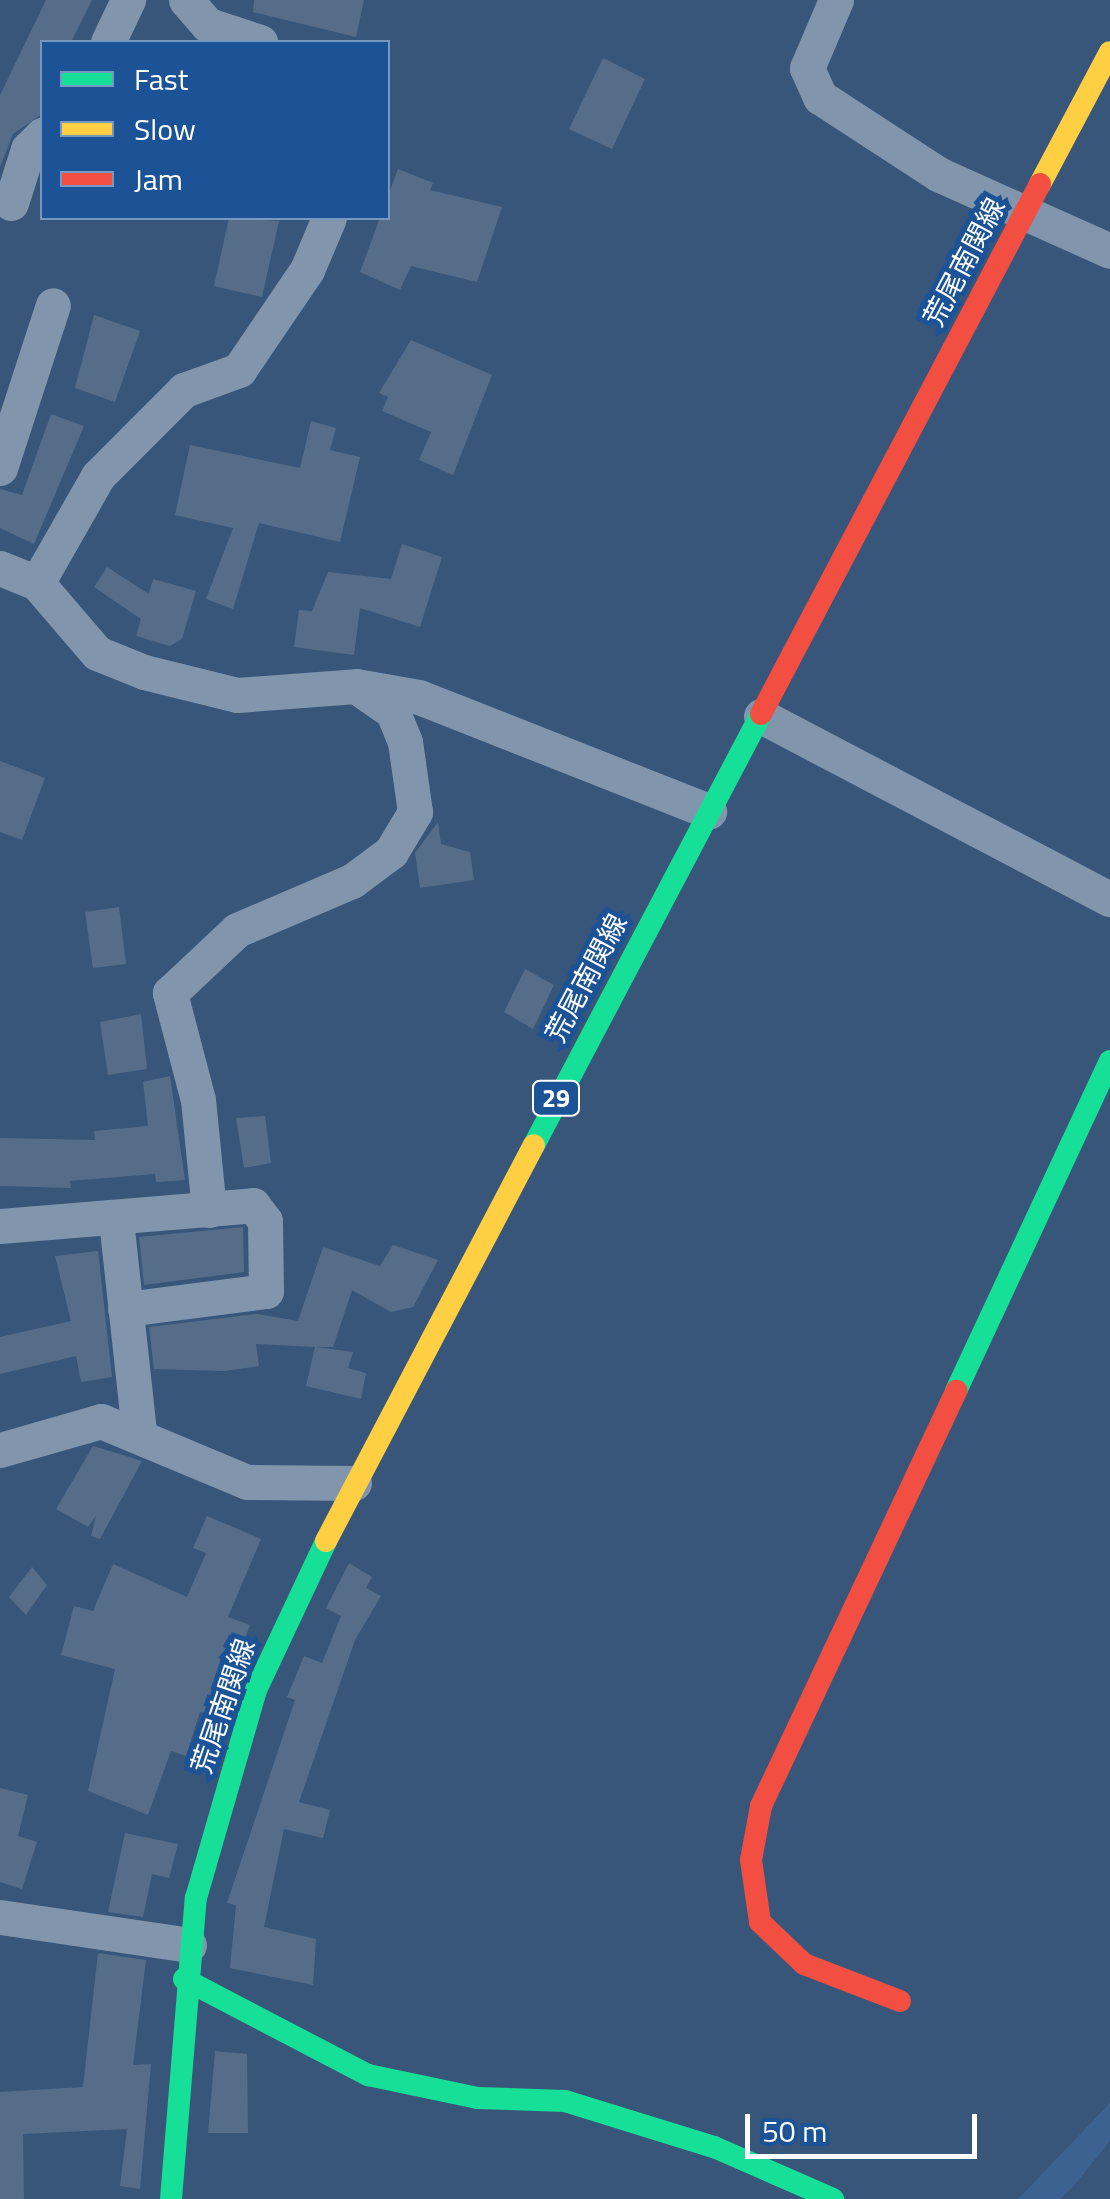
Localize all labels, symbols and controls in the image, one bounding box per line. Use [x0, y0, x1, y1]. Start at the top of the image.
legend [40, 40, 390, 220]
text: Fast [134, 56, 188, 102]
text: Slow [134, 106, 196, 152]
text: Jam [134, 156, 183, 202]
street label: 荒尾南関線 [916, 192, 1012, 332]
street label: 荒尾南関線 [538, 908, 634, 1048]
road number: 29 [531, 1078, 581, 1118]
street label: 荒尾南関線 [184, 1634, 262, 1778]
scale bar [750, 2094, 982, 2156]
text: 50 m [762, 2108, 827, 2154]

